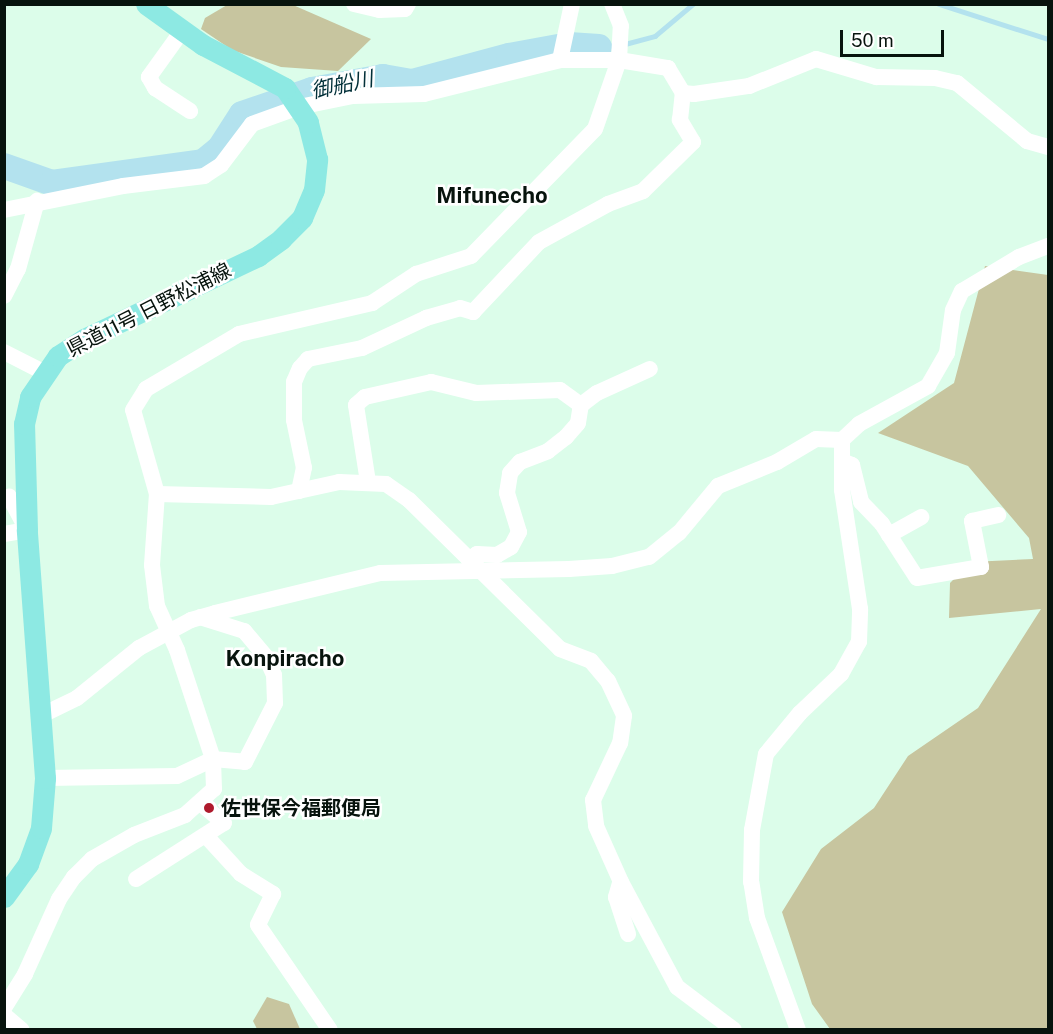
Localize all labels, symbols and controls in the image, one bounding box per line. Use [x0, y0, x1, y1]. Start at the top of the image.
scale bar [843, 18, 946, 56]
text: 50 m [851, 30, 894, 51]
water label: 御船川 [309, 66, 375, 104]
district label: Mifunecho [436, 183, 548, 209]
street label: 県道11号 日野松浦線 [63, 258, 235, 362]
district label: Konpiracho [225, 646, 345, 672]
place label: 佐世保今福郵便局 [221, 796, 381, 820]
marker: 佐世保今福郵便局 [202, 801, 216, 815]

